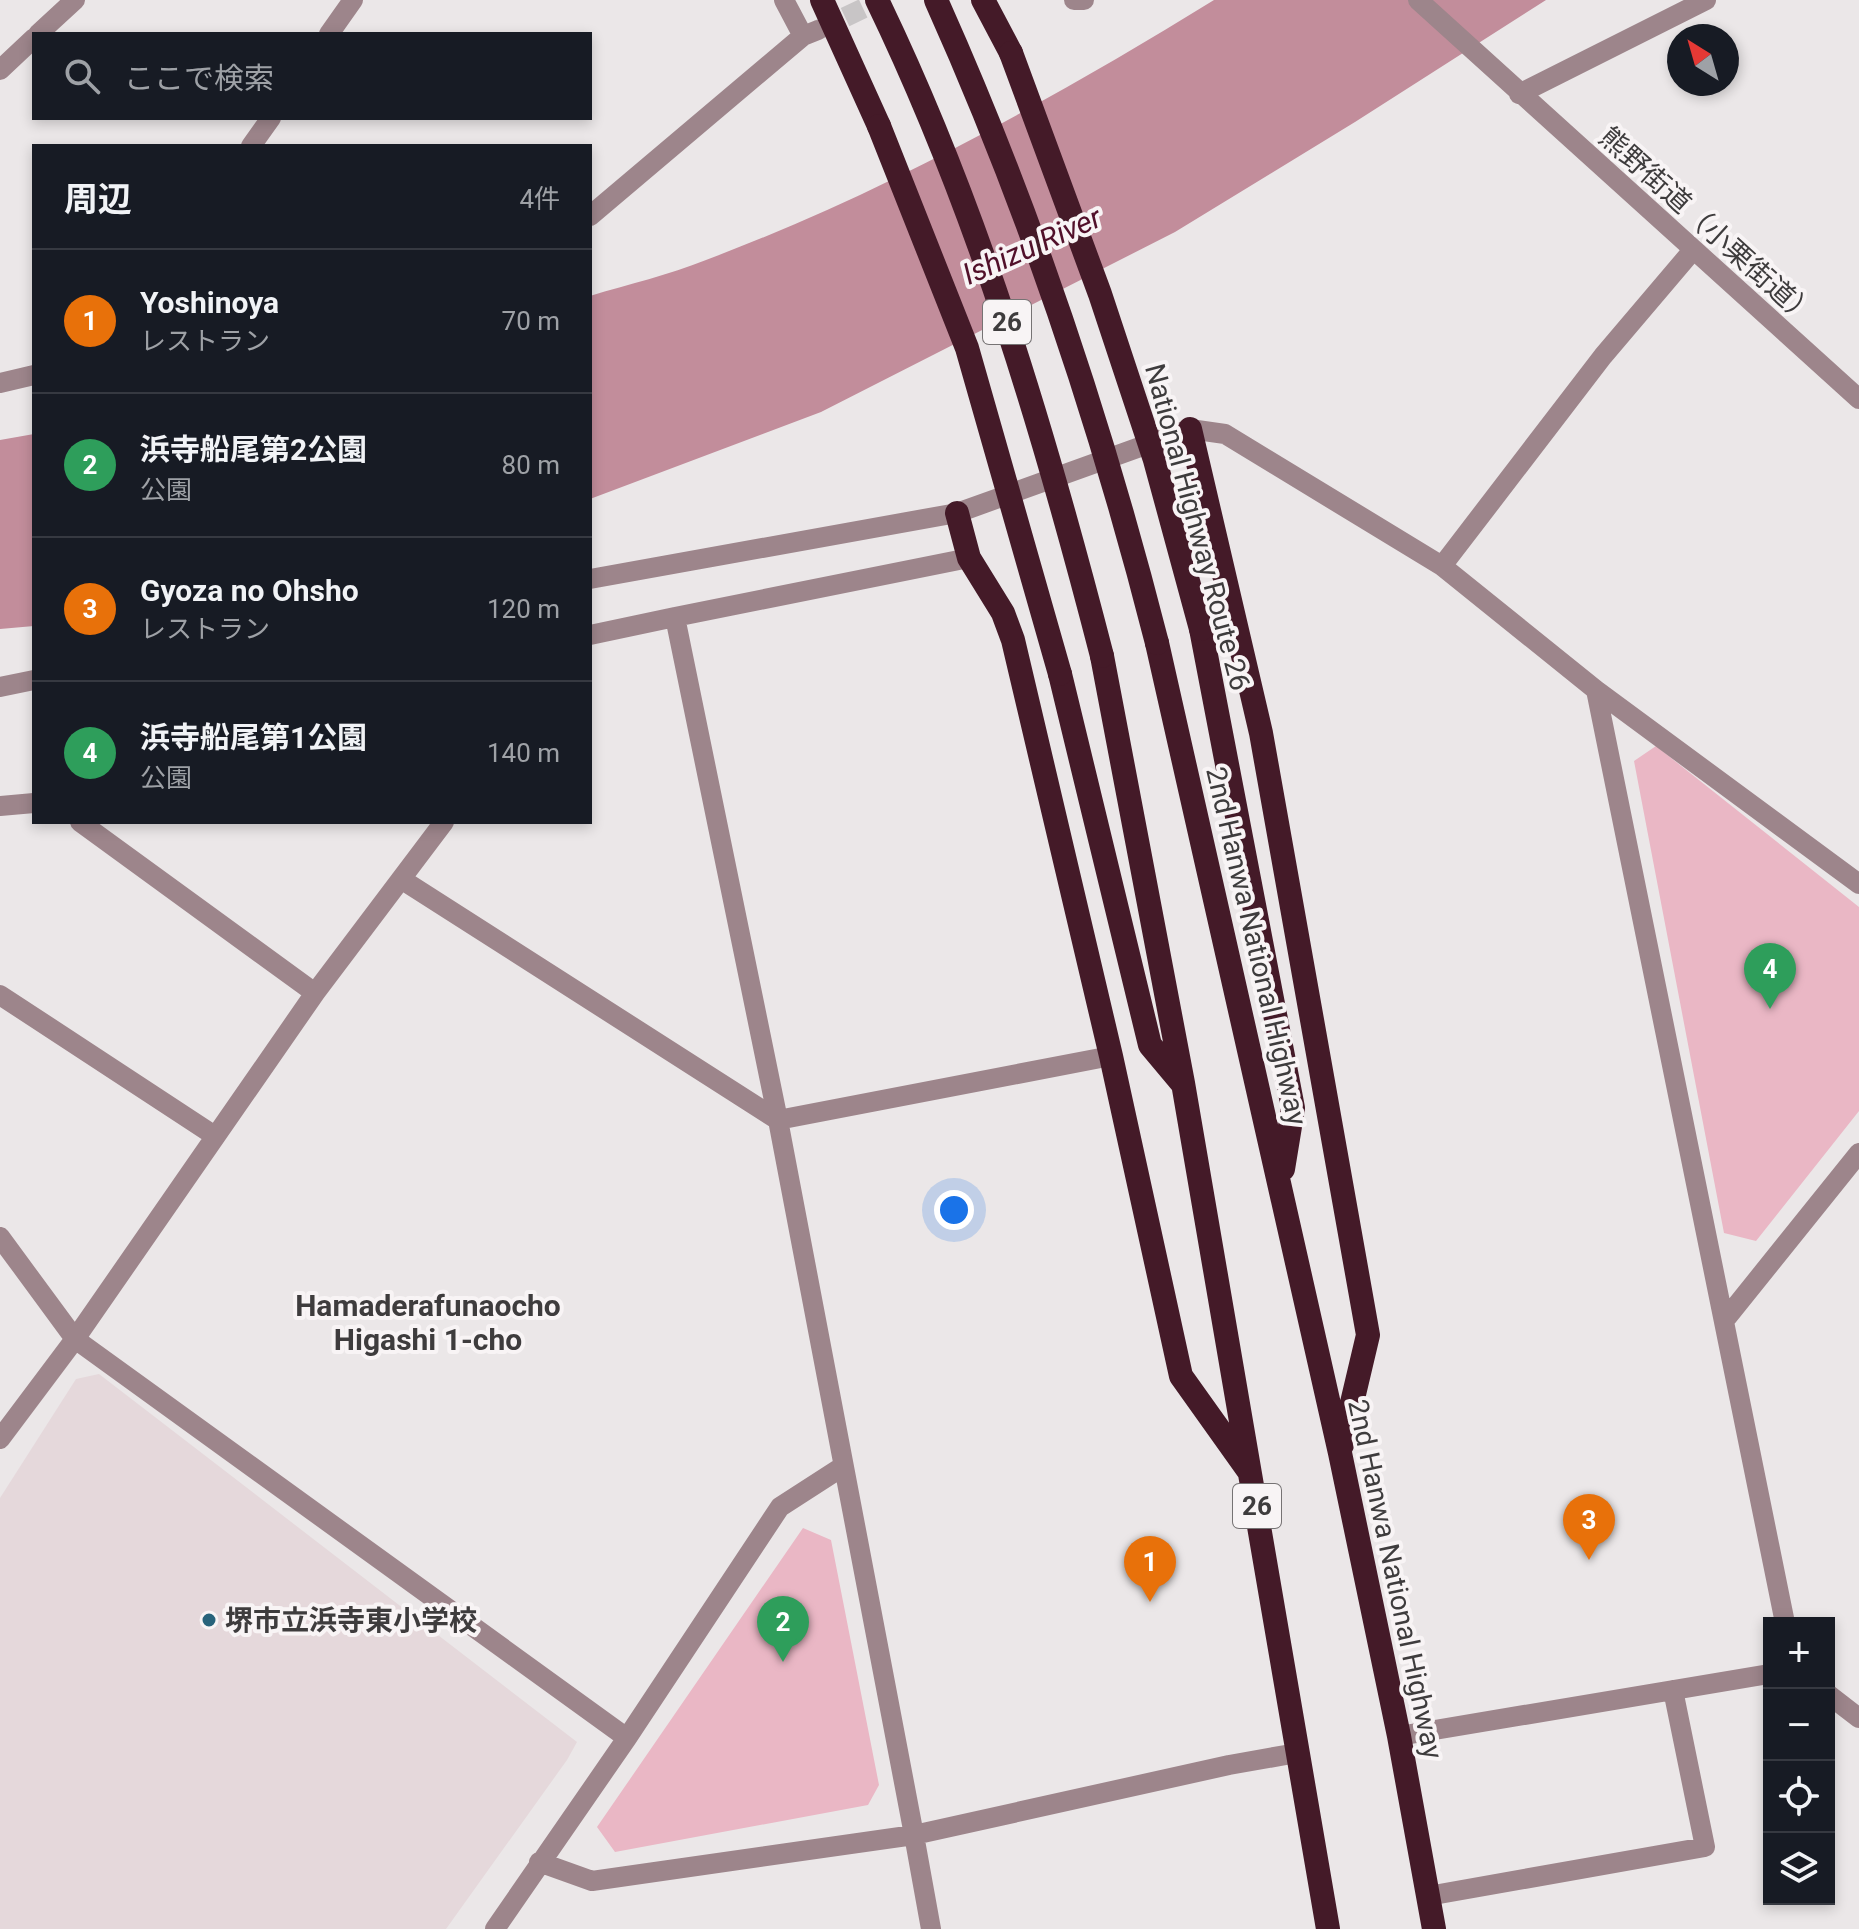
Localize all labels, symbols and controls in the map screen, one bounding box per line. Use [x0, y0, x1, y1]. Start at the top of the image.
north arrow [1667, 24, 1739, 96]
search box [32, 32, 592, 120]
icon: search [60, 54, 104, 98]
text: ここで検索 [124, 61, 274, 96]
street label: 熊野街道（小栗街道） [1593, 120, 1823, 332]
text: 周辺 [64, 179, 132, 219]
text: 4件 [519, 184, 560, 214]
water label: Ishizu River [957, 199, 1108, 292]
text: Yoshinoya [140, 285, 279, 320]
road number: 26 [983, 300, 1031, 344]
text: 1 [83, 306, 97, 336]
text: 70 m [502, 306, 560, 336]
text: レストラン [140, 326, 270, 356]
street label: National Highway Route 26 [1138, 360, 1257, 694]
text: 浜寺船尾第2公園 [140, 432, 367, 467]
text: 2 [83, 450, 97, 480]
text: 80 m [502, 450, 560, 480]
text: 公園 [140, 475, 192, 505]
text: Gyoza no Ohsho [140, 573, 359, 608]
text: 3 [83, 594, 97, 624]
text: 120 m [487, 594, 560, 624]
text: レストラン [140, 614, 270, 644]
text: 浜寺船尾第1公園 [140, 720, 367, 755]
text: 4 [83, 738, 97, 768]
text: 140 m [487, 738, 560, 768]
text: 公園 [140, 763, 192, 793]
street label: 2nd Hanwa National Highway [1199, 764, 1314, 1128]
pin: 4 [1744, 943, 1796, 1009]
your location [934, 1190, 974, 1230]
district label: Hamaderafunaocho Higashi 1-cho [295, 1288, 561, 1357]
street label: 2nd Hanwa National Highway [1341, 1396, 1450, 1762]
road number: 26 [1233, 1484, 1281, 1528]
pin: 3 [1563, 1494, 1615, 1560]
pin: 1 [1124, 1536, 1176, 1602]
pin: 2 [757, 1596, 809, 1662]
place label: 堺市立浜寺東小学校 [225, 1604, 477, 1637]
marker: 堺市立浜寺東小学校 [200, 1611, 218, 1629]
map controls [1763, 1617, 1835, 1905]
button: + [1763, 1617, 1835, 1689]
button: − [1763, 1689, 1835, 1761]
button: locate [1763, 1761, 1835, 1833]
button: layers [1763, 1833, 1835, 1905]

